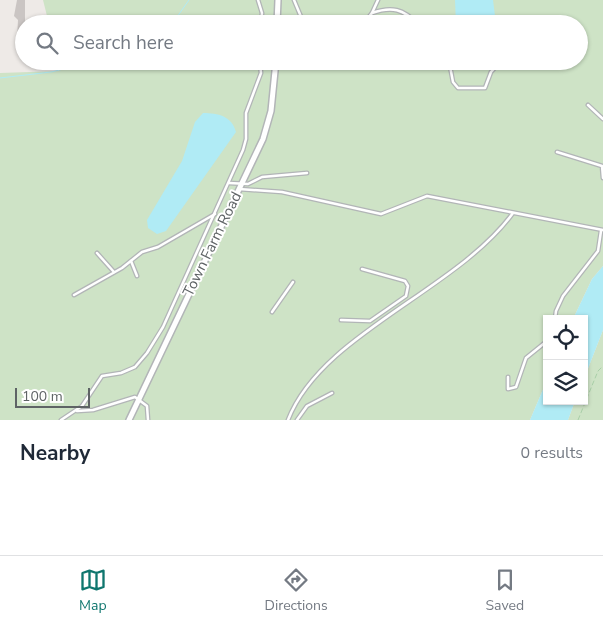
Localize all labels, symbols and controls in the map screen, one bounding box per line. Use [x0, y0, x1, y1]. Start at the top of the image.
search box [15, 15, 588, 70]
icon: search [33, 29, 61, 57]
text: Search here [73, 30, 174, 56]
street label: Town Farm Road [178, 188, 246, 300]
map controls [543, 315, 588, 405]
button: locate [543, 315, 588, 360]
button: layers [543, 360, 588, 405]
scale bar [15, 385, 90, 408]
text: 100 m [22, 387, 63, 406]
text: Nearby [20, 439, 90, 467]
text: 0 results [521, 442, 583, 464]
tab: Map [79, 566, 107, 615]
tab: Directions [265, 566, 328, 615]
tab: Saved [485, 566, 524, 615]

